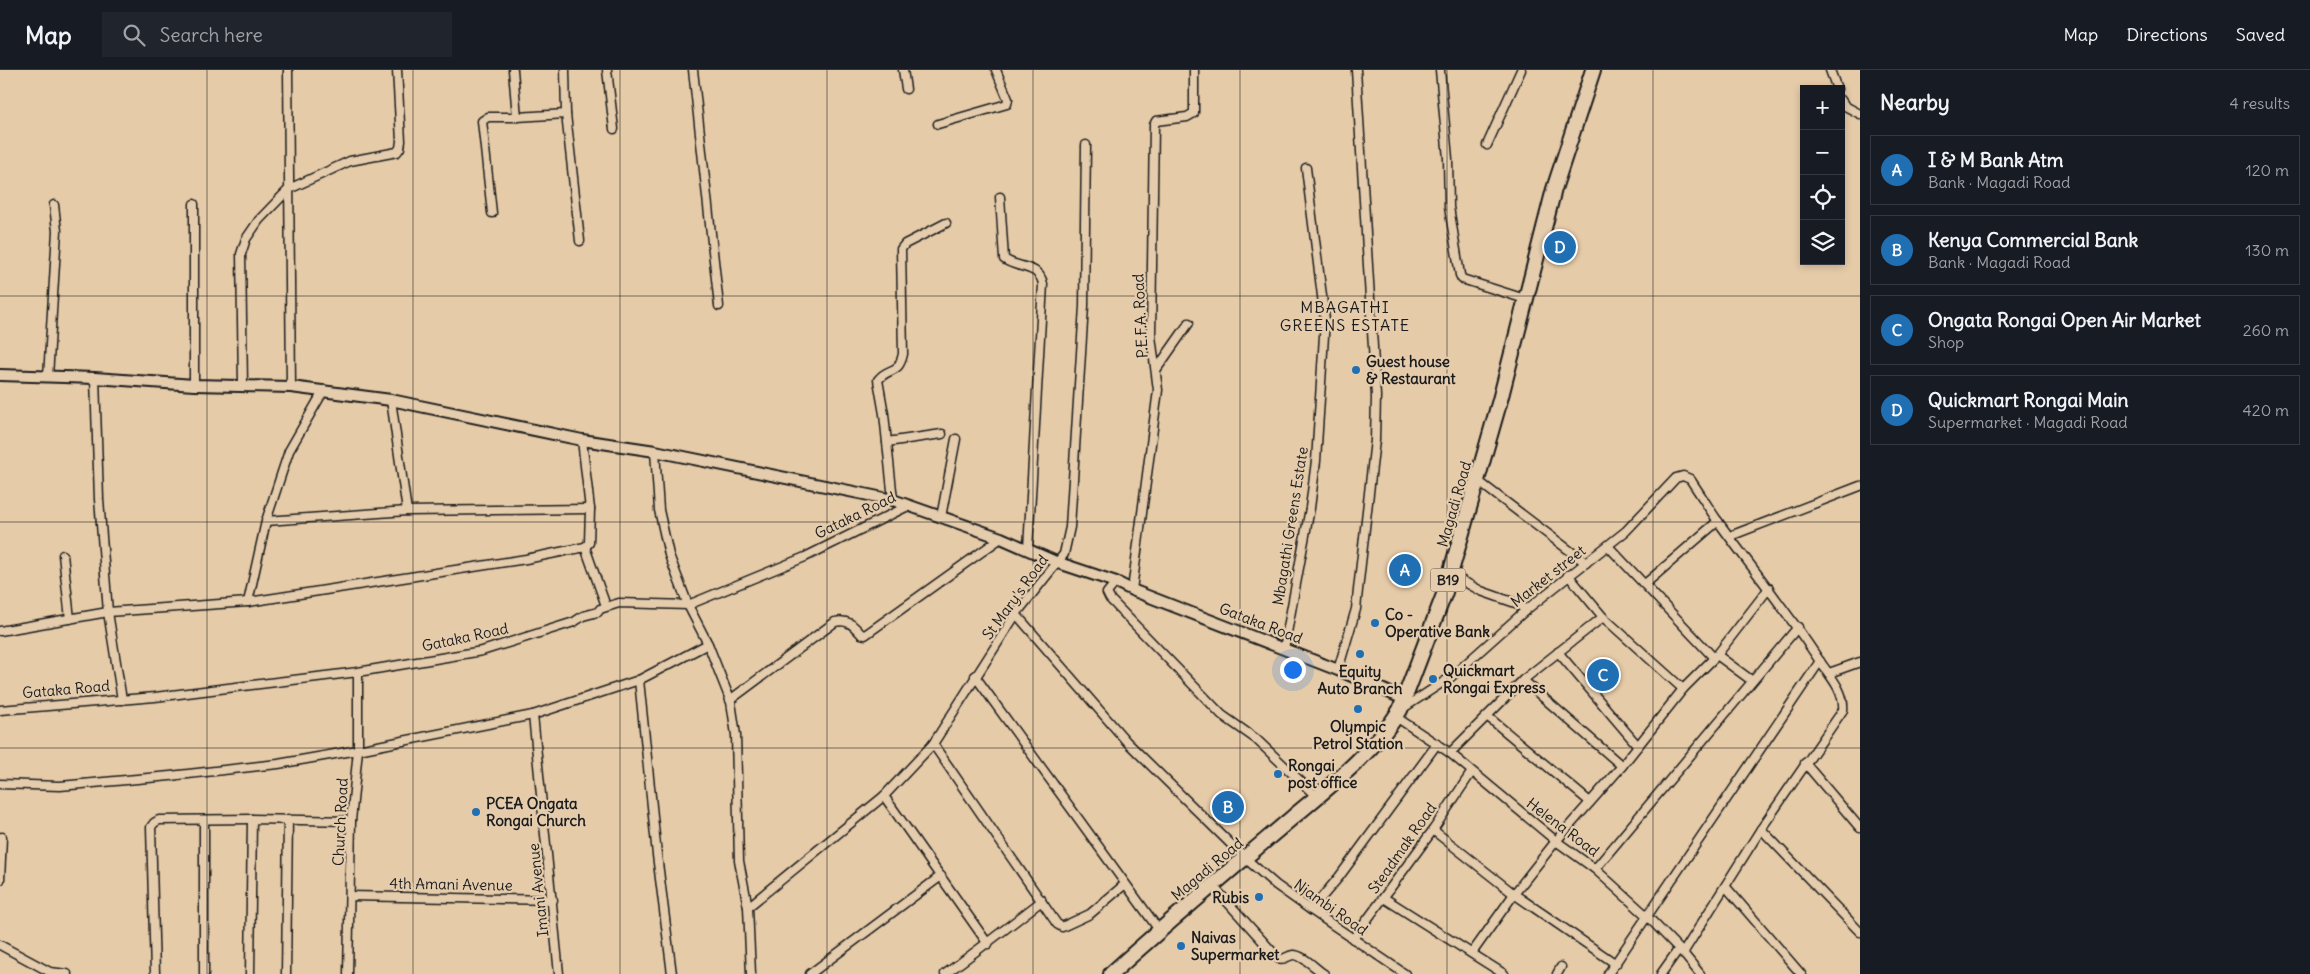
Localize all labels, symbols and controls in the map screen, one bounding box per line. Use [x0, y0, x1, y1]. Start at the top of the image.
search box [102, 12, 452, 57]
text: Map [25, 20, 72, 50]
icon: search [120, 21, 148, 49]
text: Search here [160, 23, 263, 47]
text: Map [2063, 23, 2098, 46]
text: Directions [2126, 23, 2208, 46]
text: Saved [2236, 23, 2285, 46]
map controls [1800, 85, 1845, 265]
button: + [1800, 85, 1845, 130]
text: Nearby [1880, 89, 1950, 116]
text: 4 results [2229, 93, 2290, 113]
button: − [1800, 130, 1845, 175]
text: I & M Bank Atm [1928, 148, 2063, 172]
text: A [1892, 160, 1902, 180]
text: 120 m [2246, 160, 2289, 180]
text: Bank · Magadi Road [1928, 172, 2070, 192]
button: locate [1800, 175, 1845, 220]
button: layers [1800, 220, 1845, 265]
pin: D [1544, 228, 1576, 266]
text: Kenya Commercial Bank [1928, 228, 2138, 252]
text: B [1892, 240, 1902, 260]
text: 130 m [2245, 240, 2289, 260]
text: Bank · Magadi Road [1928, 252, 2070, 272]
street label: P.E.F.A. Road [1128, 273, 1152, 359]
district label: MBAGATHI GREENS ESTATE [1280, 297, 1410, 335]
text: Ongata Rongai Open Air Market [1928, 308, 2201, 332]
text: C [1892, 320, 1902, 340]
text: 260 m [2243, 320, 2289, 340]
text: Shop [1928, 332, 1964, 352]
place label: Guest house & Restaurant [1366, 352, 1457, 388]
marker: Guest house & Restaurant [1350, 364, 1362, 376]
text: Quickmart Rongai Main [1928, 388, 2128, 412]
text: D [1891, 400, 1903, 420]
text: 420 m [2243, 400, 2289, 420]
text: Supermarket · Magadi Road [1928, 412, 2128, 432]
street label: Mbagathi Greens Estate [1268, 445, 1312, 607]
street label: Magadi Road [1433, 459, 1475, 549]
street label: Gataka Road [811, 487, 899, 543]
street label: Market street [1507, 541, 1589, 611]
street label: St Mary's Road [978, 551, 1052, 643]
pin: A [1389, 551, 1421, 589]
road number: B19 [1430, 568, 1466, 592]
street label: Gataka Road [1217, 598, 1306, 648]
place label: Co - Operative Bank [1385, 605, 1490, 642]
marker: Co - Operative Bank [1369, 617, 1381, 629]
street label: Gataka Road [420, 619, 510, 655]
marker: Equity Auto Branch [1354, 648, 1366, 660]
pin: C [1587, 656, 1619, 694]
your location [1280, 657, 1306, 683]
place label: Quickmart Rongai Express [1443, 661, 1546, 698]
place label: Equity Auto Branch [1318, 662, 1403, 698]
marker: Quickmart Rongai Express [1427, 673, 1439, 685]
street label: Gataka Road [21, 676, 111, 702]
marker: Olympic Petrol Station [1352, 703, 1364, 715]
place label: Olympic Petrol Station [1313, 717, 1403, 753]
place label: Rongai post office [1288, 756, 1357, 793]
marker: Rongai post office [1272, 768, 1284, 780]
street label: Church Road [328, 777, 352, 867]
pin: B [1212, 788, 1244, 826]
street label: Helena Road [1523, 793, 1603, 861]
place label: PCEA Ongata Rongai Church [486, 794, 586, 831]
street label: Steadmak Road [1364, 799, 1440, 897]
marker: PCEA Ongata Rongai Church [470, 806, 482, 818]
street label: Magadi Road [1167, 833, 1247, 905]
street label: Imani Avenue [524, 842, 552, 938]
street label: 4th Amani Avenue [389, 873, 513, 895]
street label: Njambi Road [1290, 875, 1372, 939]
place label: Rubis [1212, 888, 1249, 907]
marker: Rubis [1253, 891, 1265, 903]
place label: Naivas Supermarket [1191, 928, 1280, 965]
marker: Naivas Supermarket [1175, 940, 1187, 952]

